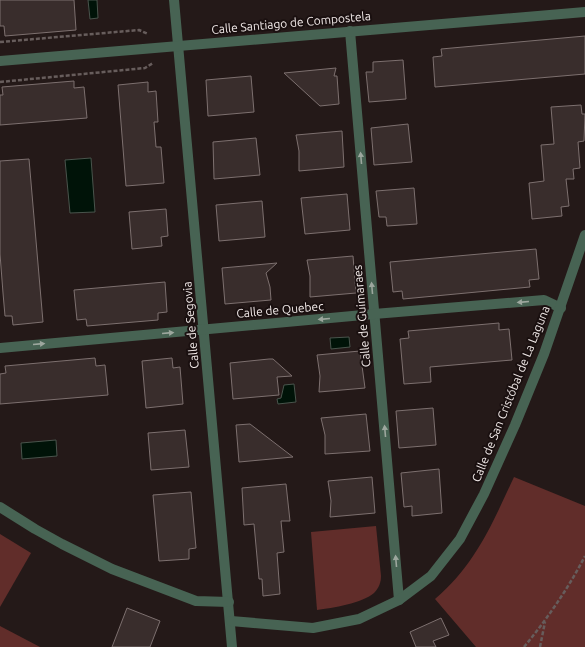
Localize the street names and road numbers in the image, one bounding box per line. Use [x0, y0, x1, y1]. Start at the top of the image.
street label: Calle Santiago de Compostela [211, 9, 371, 36]
street label: Calle de Guimaraes [351, 264, 372, 368]
street label: Calle de Segovia [180, 281, 201, 369]
street label: Calle de Quebec [236, 299, 325, 320]
street label: Calle de San Cristóbal de La Laguna [469, 304, 552, 484]

